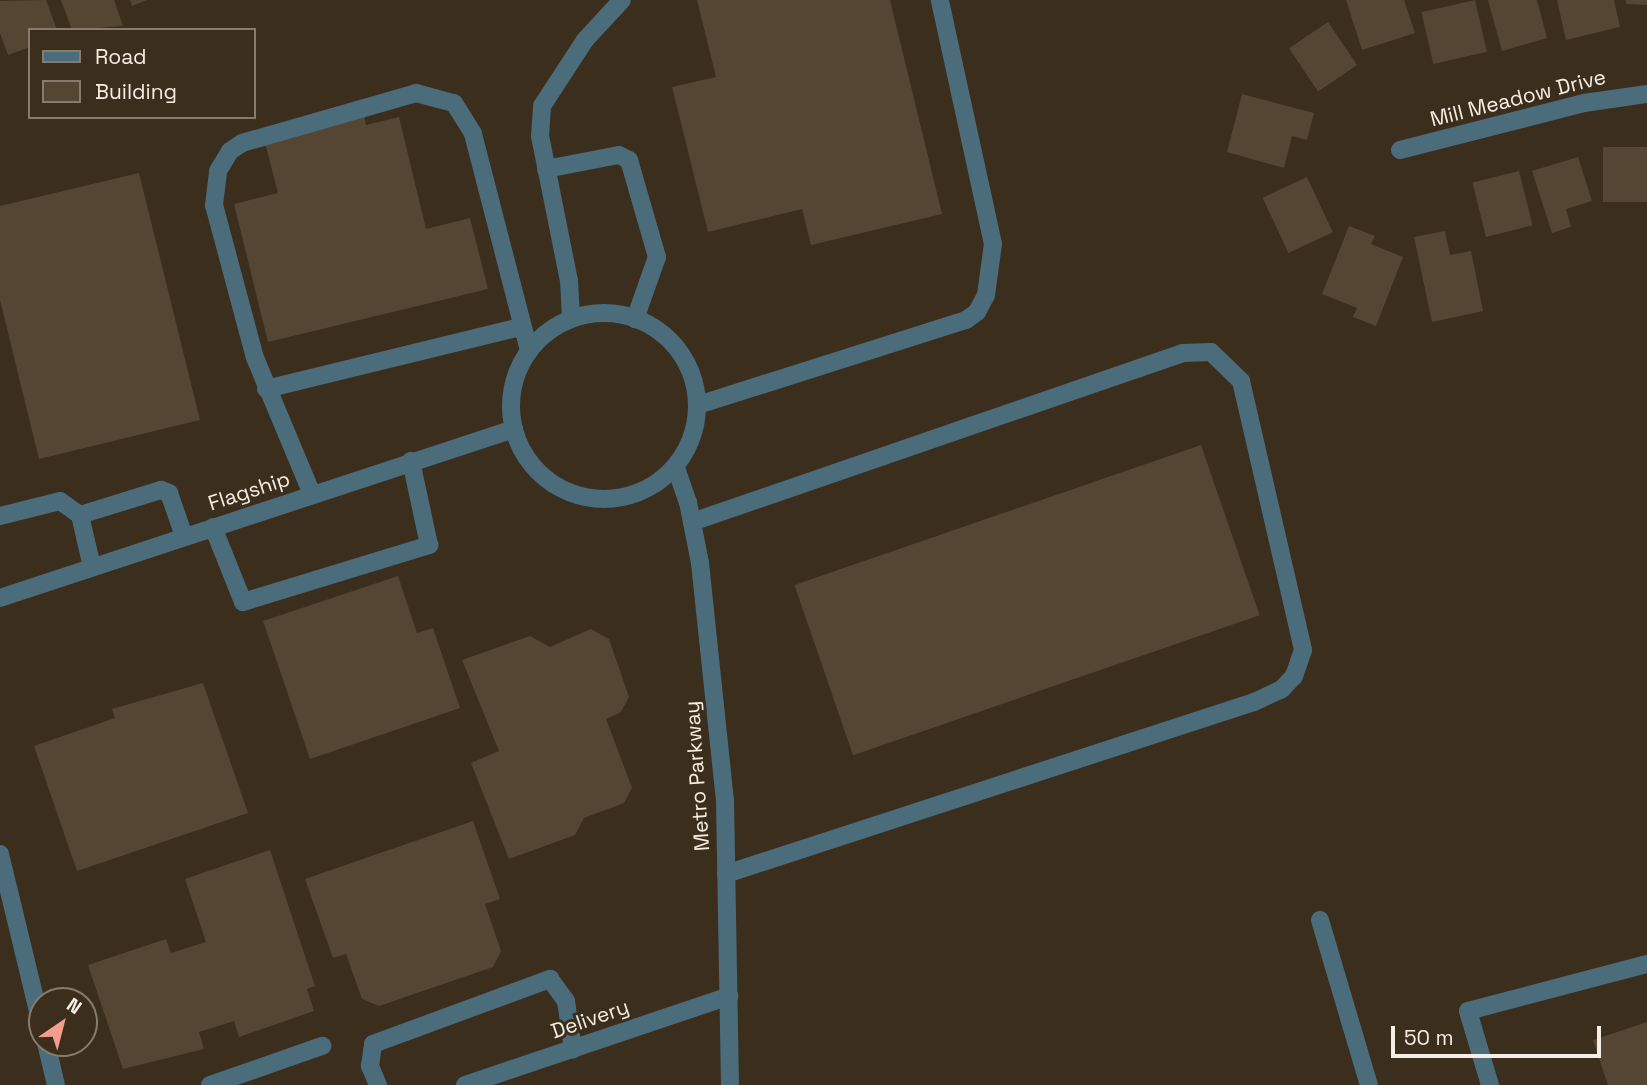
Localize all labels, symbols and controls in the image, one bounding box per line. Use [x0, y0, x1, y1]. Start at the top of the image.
legend [28, 28, 256, 119]
text: Road [95, 43, 147, 70]
street label: Mill Meadow Drive [1428, 64, 1608, 132]
text: Building [95, 78, 177, 105]
street label: Flagship [205, 466, 293, 516]
street label: Metro Parkway [679, 700, 715, 852]
north arrow [28, 987, 98, 1057]
text: N [62, 992, 87, 1020]
street label: Delivery [548, 994, 632, 1044]
scale bar [1395, 1012, 1605, 1056]
text: 50 m [1404, 1024, 1454, 1051]

